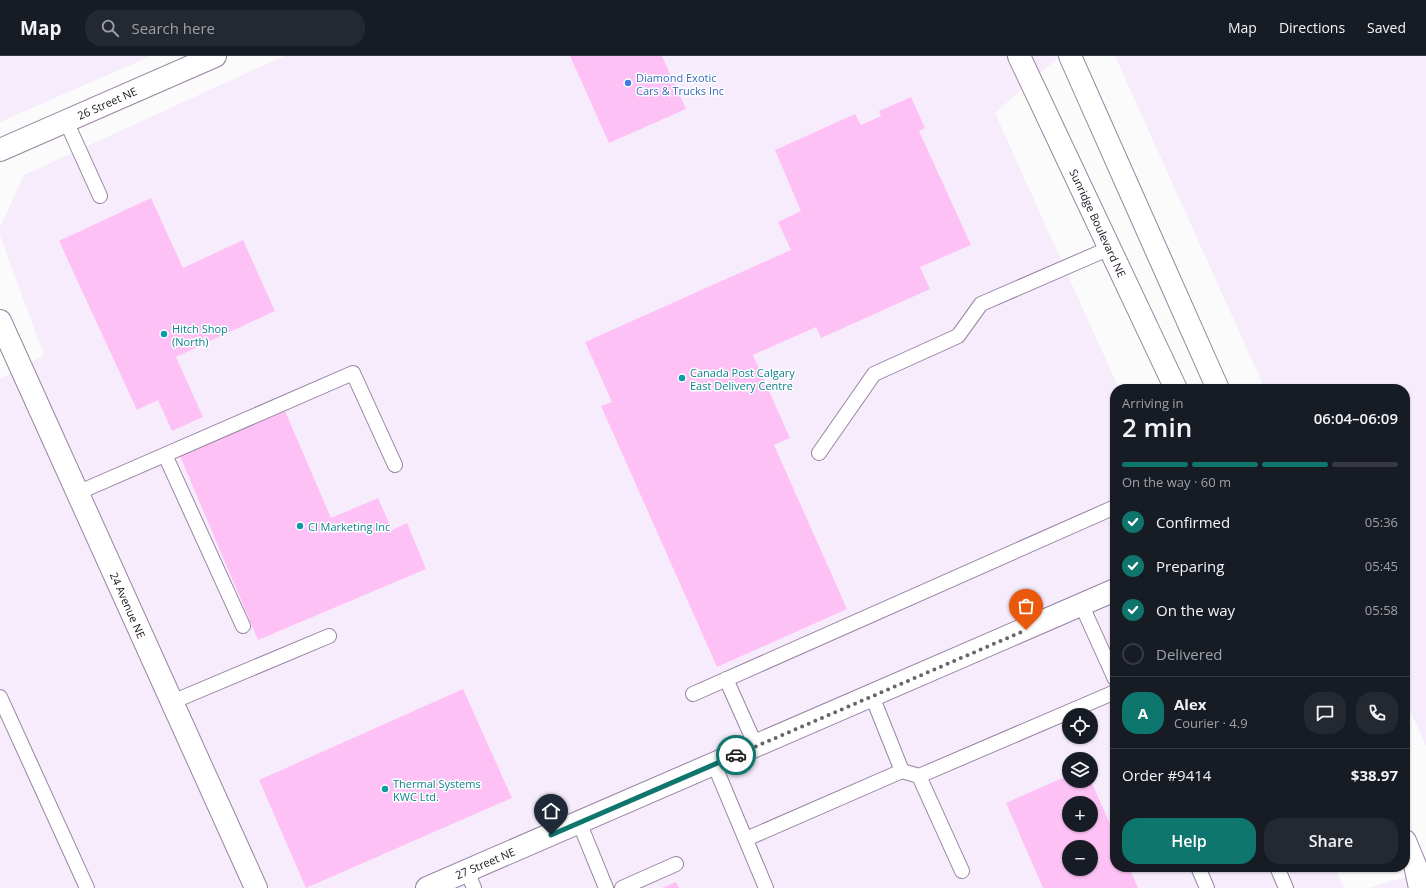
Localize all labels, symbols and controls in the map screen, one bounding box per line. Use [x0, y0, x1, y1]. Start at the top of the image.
search box [85, 10, 365, 46]
text: Map [20, 15, 61, 41]
icon: search [99, 17, 121, 39]
text: Search here [131, 18, 215, 38]
text: Map [1228, 18, 1257, 37]
text: Directions [1279, 18, 1345, 37]
text: Saved [1367, 18, 1406, 37]
place label: Diamond Exotic Cars & Trucks Inc [636, 70, 724, 98]
marker: Diamond Exotic Cars & Trucks Inc [623, 78, 633, 88]
street label: 26 Street NE [75, 83, 139, 123]
street label: Sunridge Boulevard NE [1066, 166, 1130, 280]
place label: Hitch Shop (North) [172, 321, 228, 349]
marker: Hitch Shop (North) [159, 329, 169, 339]
place label: Canada Post Calgary East Delivery Centre [690, 365, 795, 393]
marker: Canada Post Calgary East Delivery Centre [677, 373, 687, 383]
text: Arriving in [1122, 394, 1184, 412]
text: 06:04–06:09 [1314, 408, 1398, 428]
text: 2 min [1122, 409, 1192, 445]
text: On the way · 60 m [1122, 473, 1231, 491]
icon: check [1122, 511, 1144, 533]
text: Confirmed [1156, 512, 1230, 532]
text: 05:36 [1365, 513, 1398, 531]
place label: Cl Marketing Inc [308, 519, 390, 534]
marker: Cl Marketing Inc [295, 521, 305, 531]
icon: check [1122, 555, 1144, 577]
text: Preparing [1156, 556, 1224, 576]
text: 05:45 [1365, 557, 1398, 575]
street label: 24 Avenue NE [107, 570, 149, 640]
pin [1009, 589, 1043, 630]
icon: bag [1015, 595, 1037, 617]
icon: check [1122, 599, 1144, 621]
text: On the way [1156, 600, 1235, 620]
text: 05:58 [1365, 601, 1398, 619]
text: Delivered [1156, 644, 1223, 664]
button: chat [1304, 692, 1346, 734]
button: phone [1356, 692, 1398, 734]
text: Alex [1174, 694, 1206, 714]
text: A [1138, 703, 1148, 723]
map controls [1062, 708, 1098, 876]
button: locate [1062, 708, 1098, 744]
text: Courier · 4.9 [1174, 714, 1248, 732]
courier [716, 735, 756, 775]
icon: car [725, 744, 747, 766]
button: layers [1062, 752, 1098, 788]
text: Order #9414 [1122, 765, 1211, 785]
text: $38.97 [1351, 765, 1398, 785]
place label: Thermal Systems KWC Ltd. [393, 776, 481, 804]
marker: Thermal Systems KWC Ltd. [380, 784, 390, 794]
pin [534, 794, 568, 835]
button: + [1062, 796, 1098, 832]
icon: home [540, 800, 562, 822]
button: Help [1122, 818, 1256, 864]
button: Share [1264, 818, 1398, 864]
button: − [1062, 840, 1098, 876]
street label: 27 Street NE [453, 844, 517, 882]

